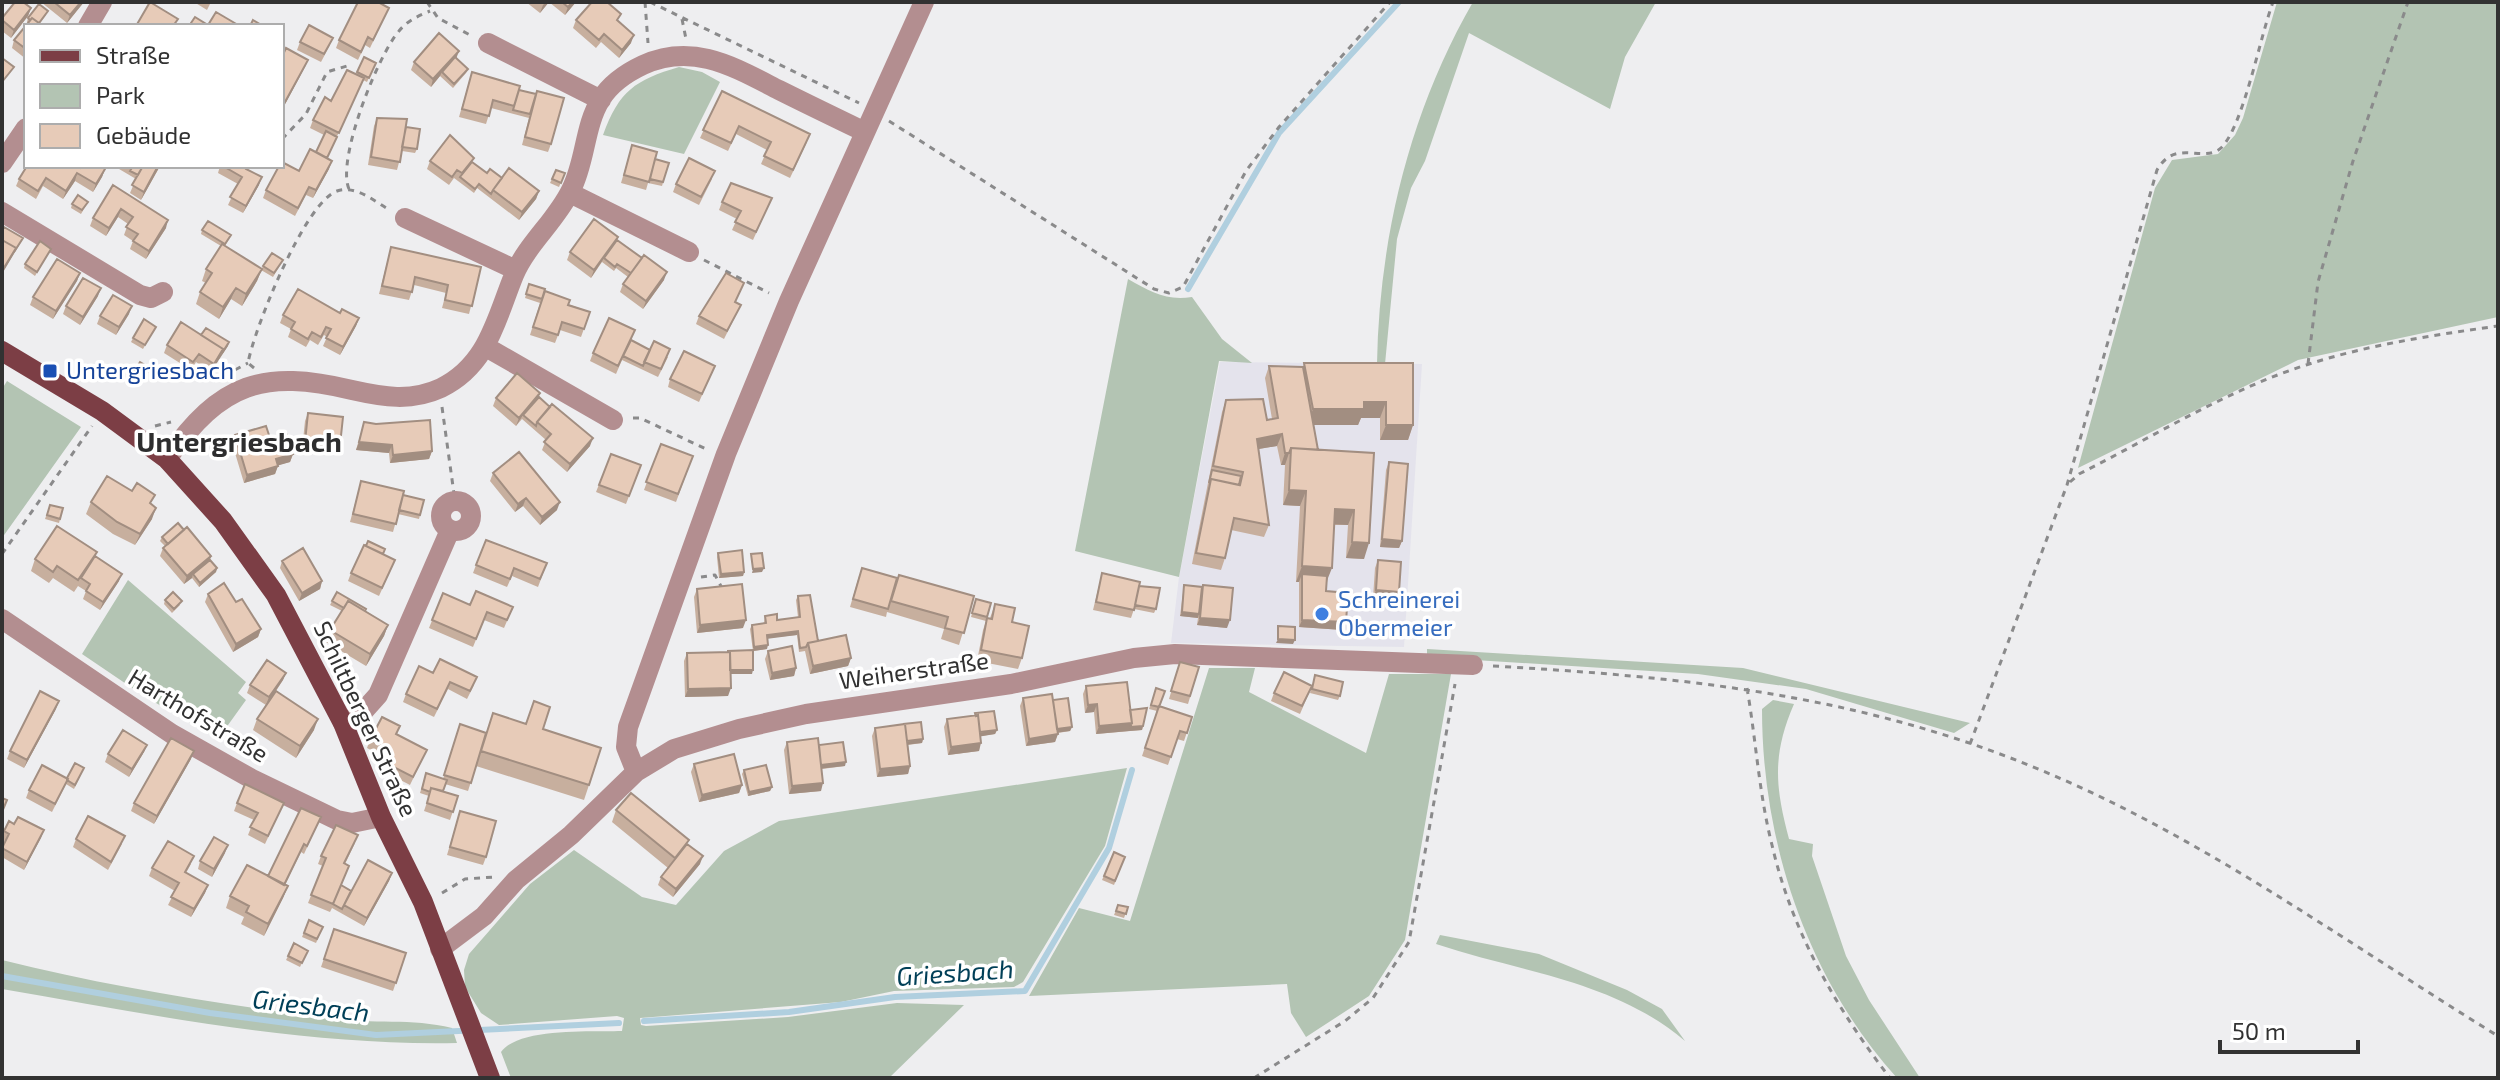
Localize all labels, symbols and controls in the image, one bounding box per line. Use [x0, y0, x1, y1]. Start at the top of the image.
legend [24, 24, 284, 168]
text: Straße [96, 40, 170, 69]
text: Park [96, 80, 145, 109]
text: Gebäude [96, 120, 191, 149]
place label: Untergriesbach [66, 355, 234, 384]
marker: Untergriesbach [41, 362, 59, 380]
district label: Untergriesbach [136, 424, 342, 458]
place label: Schreinerei Obermeier [1338, 584, 1460, 641]
marker: Schreinerei Obermeier [1313, 605, 1331, 623]
street label: Schiltberger Straße [308, 616, 424, 821]
street label: Weiherstraße [837, 645, 990, 694]
street label: Harthofstraße [124, 662, 274, 768]
water label: Griesbach [895, 952, 1015, 991]
water label: Griesbach [251, 982, 371, 1027]
scale bar [2220, 1004, 2358, 1054]
text: 50 m [2232, 1016, 2286, 1045]

